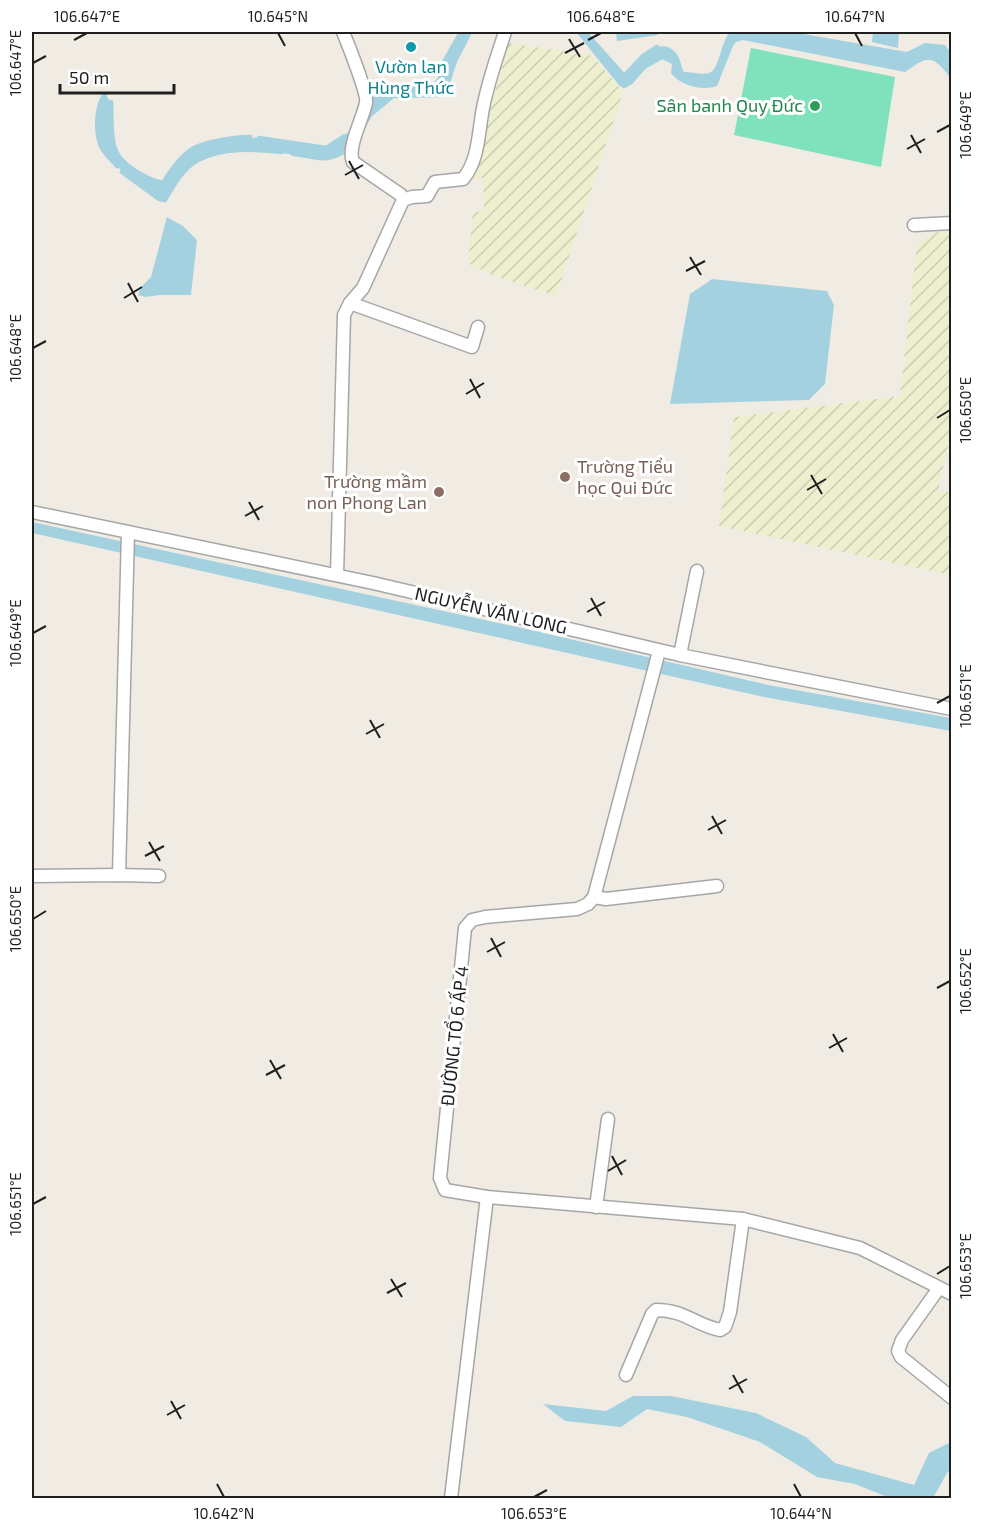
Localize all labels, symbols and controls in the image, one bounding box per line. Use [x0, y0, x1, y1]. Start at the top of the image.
text: 106.647°E [54, 7, 120, 25]
text: 10.645°N [248, 7, 308, 25]
text: 106.648°E [567, 7, 635, 25]
text: 10.647°N [825, 7, 885, 25]
text: 106.647°E [6, 30, 24, 96]
marker: Vườn lan Hùng Thức [404, 40, 418, 54]
place label: Vườn lan Hùng Thức [368, 55, 455, 98]
scale bar [60, 57, 174, 95]
text: 50 m [69, 66, 109, 88]
text: 106.649°E [956, 91, 974, 159]
place label: Sân banh Quy Đức [656, 94, 803, 116]
marker: Sân banh Quy Đức [808, 99, 822, 113]
text: 106.648°E [6, 314, 24, 382]
text: 106.650°E [956, 377, 974, 443]
place label: Trường Tiểu học Qui Đức [577, 455, 673, 498]
place label: Trường mầm non Phong Lan [306, 470, 427, 513]
marker: Trường Tiểu học Qui Đức [558, 470, 572, 484]
marker: Trường mầm non Phong Lan [432, 485, 446, 499]
street label: NGUYỄN VĂN LONG [413, 581, 570, 638]
text: 106.649°E [6, 599, 24, 667]
text: 106.651°E [956, 664, 974, 728]
text: 106.650°E [6, 886, 24, 952]
text: 106.652°E [956, 948, 974, 1014]
street label: ĐƯỜNG TỔ 6 ẤP 4 [435, 965, 472, 1107]
text: 106.651°E [6, 1172, 24, 1236]
text: 106.653°E [956, 1233, 974, 1299]
text: 10.642°N [194, 1504, 254, 1522]
text: 106.653°E [501, 1504, 567, 1522]
text: 10.644°N [770, 1504, 832, 1522]

